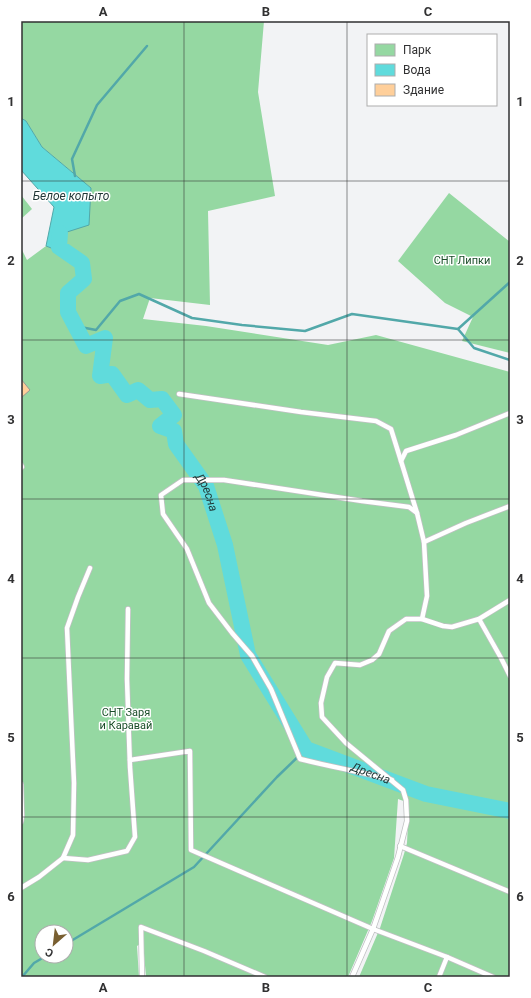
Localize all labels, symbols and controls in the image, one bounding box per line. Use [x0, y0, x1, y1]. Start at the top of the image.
text: A [99, 4, 108, 19]
text: B [262, 4, 270, 19]
text: C [424, 4, 433, 19]
legend [367, 34, 497, 106]
text: Парк [403, 43, 432, 57]
text: Вода [403, 63, 431, 77]
text: Здание [403, 83, 444, 97]
text: 1 [7, 94, 15, 109]
text: 1 [516, 94, 524, 109]
water label: Белое копыто [33, 189, 110, 203]
text: 2 [7, 253, 15, 268]
text: 2 [516, 253, 524, 268]
park label: СНТ Липки [434, 254, 490, 267]
text: 3 [7, 412, 15, 427]
text: 3 [516, 412, 524, 427]
water label: Дресна [191, 469, 221, 513]
text: 4 [7, 571, 15, 586]
text: 4 [516, 571, 524, 586]
park label: СНТ Заря и Каравай [100, 706, 152, 732]
text: 5 [7, 730, 15, 745]
text: 5 [516, 730, 524, 745]
water label: Дресна [348, 759, 392, 787]
text: 6 [7, 889, 15, 904]
text: 6 [516, 889, 524, 904]
north arrow [34, 924, 74, 964]
text: С [43, 945, 56, 960]
text: A [99, 980, 108, 995]
text: B [262, 980, 270, 995]
text: C [424, 980, 433, 995]

